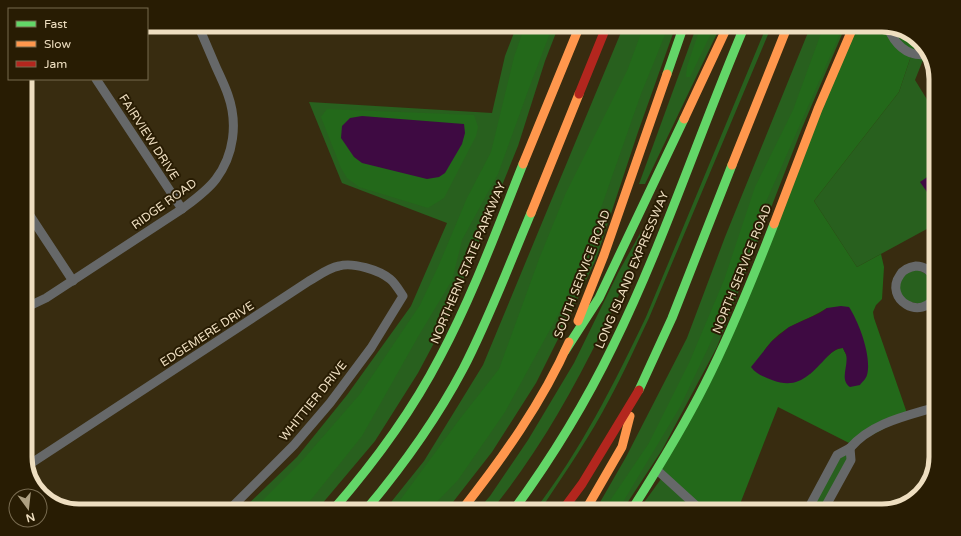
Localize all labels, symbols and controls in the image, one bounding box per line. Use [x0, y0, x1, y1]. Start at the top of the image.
legend [8, 8, 148, 80]
text: Fast [44, 17, 68, 31]
text: Slow [44, 37, 71, 51]
text: Jam [44, 57, 67, 71]
street label: FAIRVIEW DRIVE [116, 92, 182, 183]
street label: RIDGE ROAD [129, 176, 199, 232]
street label: NORTHERN STATE PARKWAY [428, 180, 509, 346]
street label: LONG ISLAND EXPRESSWAY [592, 189, 672, 351]
street label: NORTH SERVICE ROAD [710, 202, 774, 336]
street label: SOUTH SERVICE ROAD [551, 208, 613, 340]
street label: EDGEMERE DRIVE [158, 298, 257, 370]
street label: WHITTIER DRIVE [276, 358, 350, 444]
north arrow [8, 488, 48, 528]
text: N [25, 510, 36, 525]

